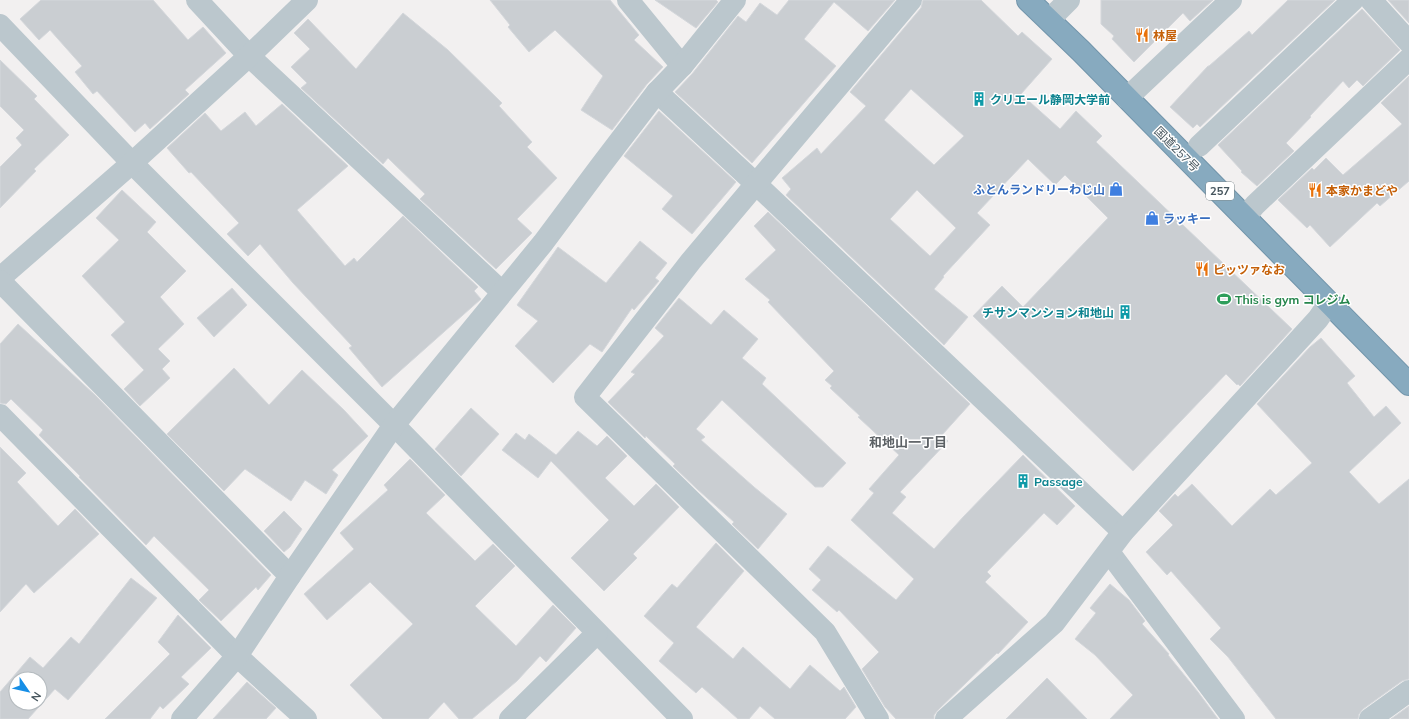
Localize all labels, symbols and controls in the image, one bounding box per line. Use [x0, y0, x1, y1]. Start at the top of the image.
restaurant icon: 林屋 [1134, 27, 1150, 43]
place label: 林屋 [1153, 28, 1177, 43]
building icon: クリエール静岡大学前 [971, 91, 987, 107]
place label: クリエール静岡大学前 [990, 92, 1110, 107]
street label: 国道257号 [1151, 123, 1203, 175]
shop icon: ふとんランドリーわじ山 [1108, 181, 1124, 197]
place label: ふとんランドリーわじ山 [973, 182, 1105, 197]
road number: 257 [1206, 182, 1234, 200]
restaurant icon: 本家かまどや [1307, 182, 1323, 198]
place label: 本家かまどや [1326, 183, 1398, 198]
shop icon: ラッキー [1144, 210, 1160, 226]
place label: ラッキー [1163, 211, 1211, 226]
restaurant icon: ピッツァなお [1194, 261, 1210, 277]
place label: ピッツァなお [1213, 262, 1285, 277]
sports icon: This is gym コレジム [1216, 291, 1232, 307]
place label: This is gym コレジム [1235, 292, 1351, 307]
building icon: チサンマンション和地山 [1117, 304, 1133, 320]
place label: チサンマンション和地山 [982, 305, 1114, 320]
district label: 和地山一丁目 [869, 434, 947, 450]
building icon: Passage [1015, 473, 1031, 489]
place label: Passage [1034, 474, 1083, 489]
north arrow [8, 671, 48, 711]
text: N [28, 689, 44, 704]

